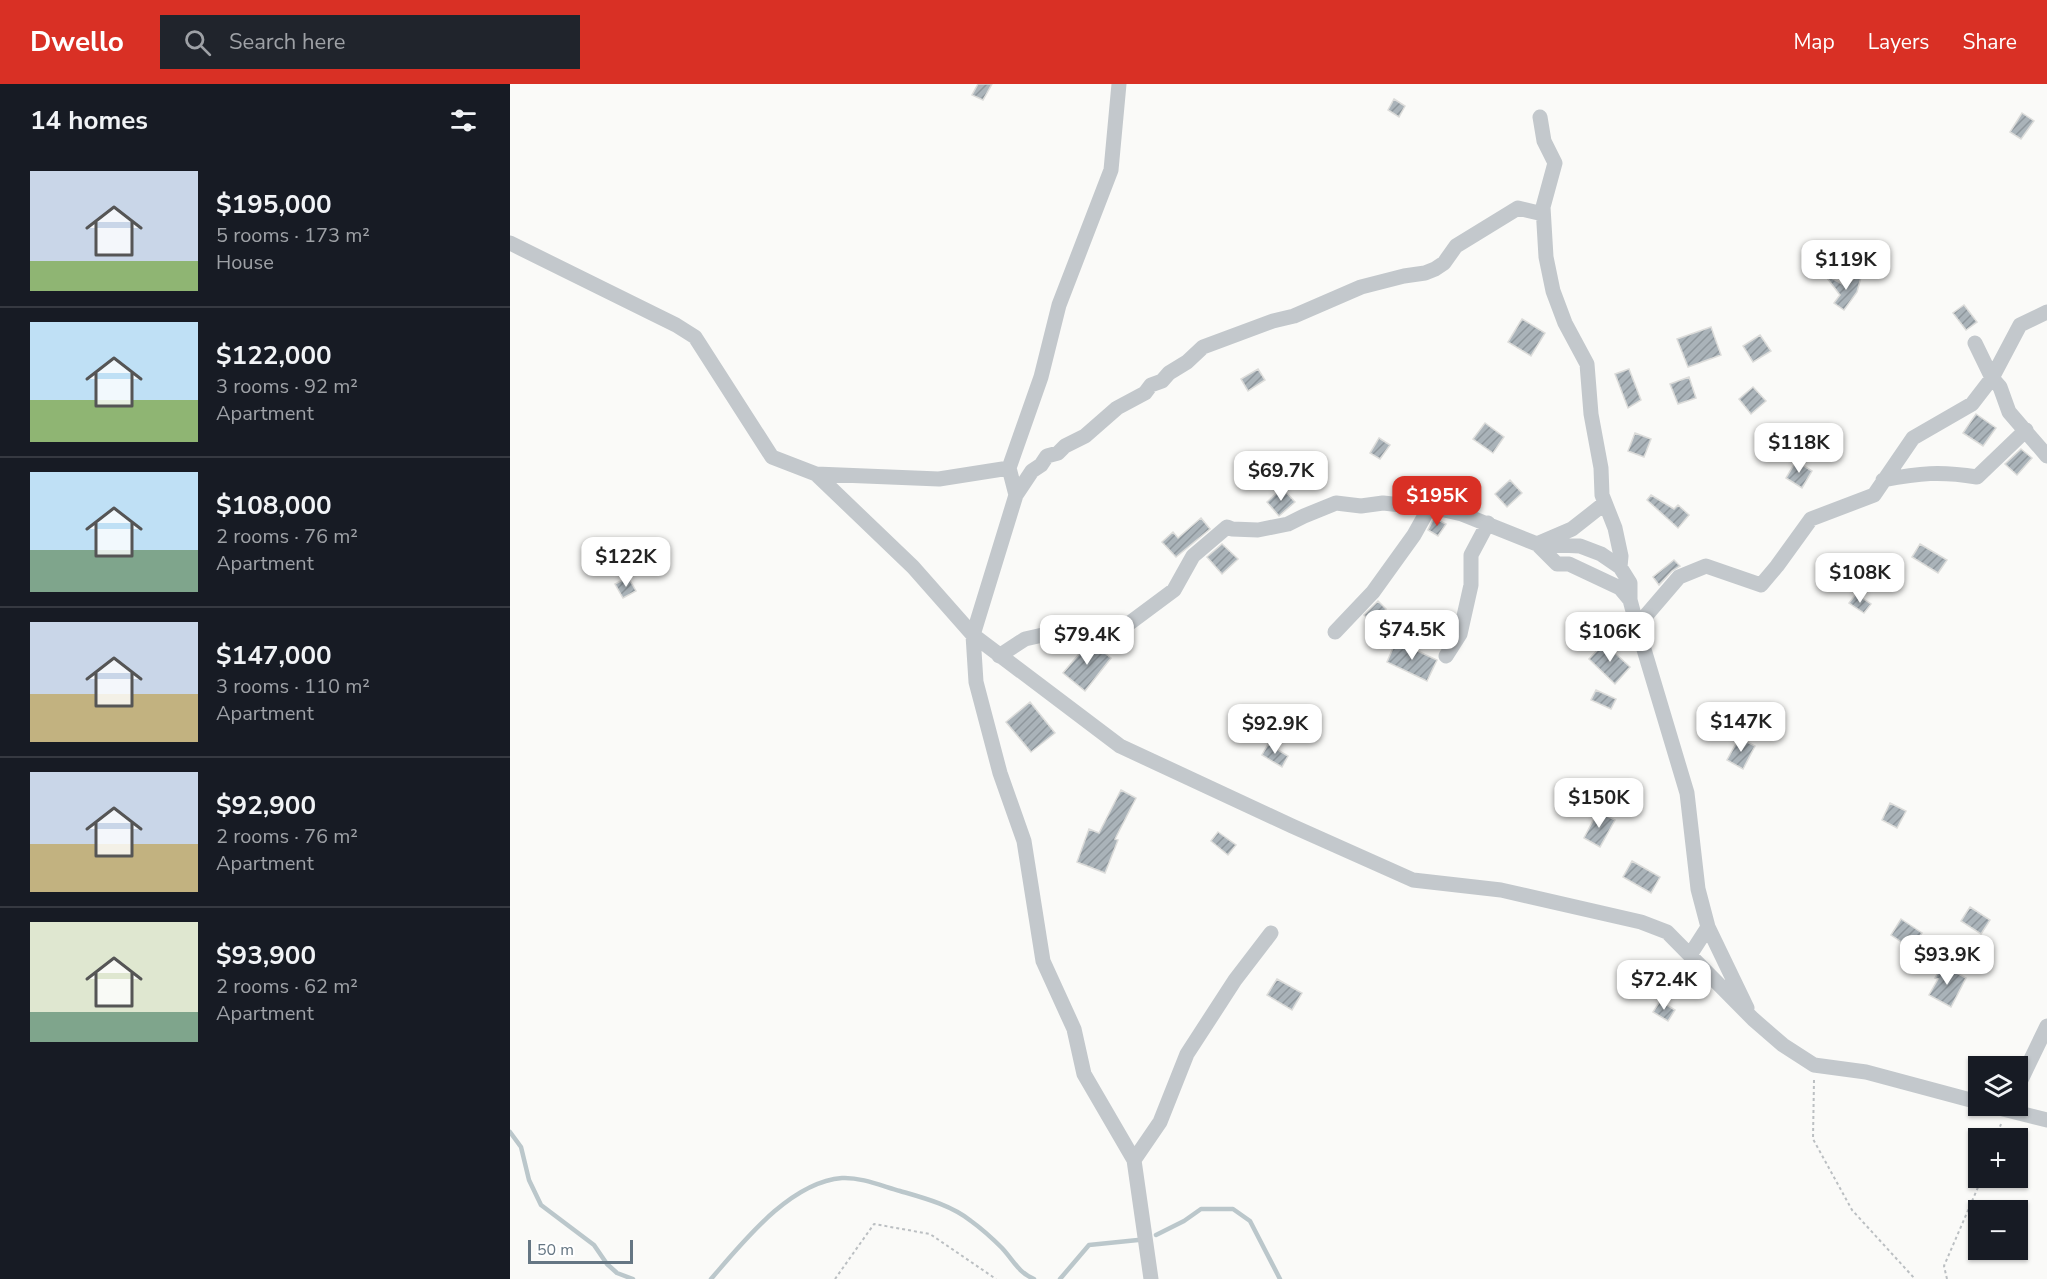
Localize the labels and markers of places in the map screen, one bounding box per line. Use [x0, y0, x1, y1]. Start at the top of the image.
pin: $119K [1804, 240, 1888, 291]
pin: $118K [1757, 423, 1841, 474]
pin: $69.7K [1232, 451, 1330, 502]
pin: $195K [1395, 476, 1479, 527]
pin: $122K [584, 537, 668, 588]
pin: $108K [1818, 553, 1902, 604]
pin: $74.5K [1363, 610, 1461, 661]
pin: $106K [1568, 612, 1652, 663]
pin: $79.4K [1038, 615, 1136, 666]
pin: $147K [1699, 702, 1783, 753]
pin: $92.9K [1226, 704, 1324, 755]
pin: $150K [1557, 778, 1641, 829]
pin: $93.9K [1898, 935, 1996, 986]
pin: $72.4K [1615, 960, 1713, 1011]

